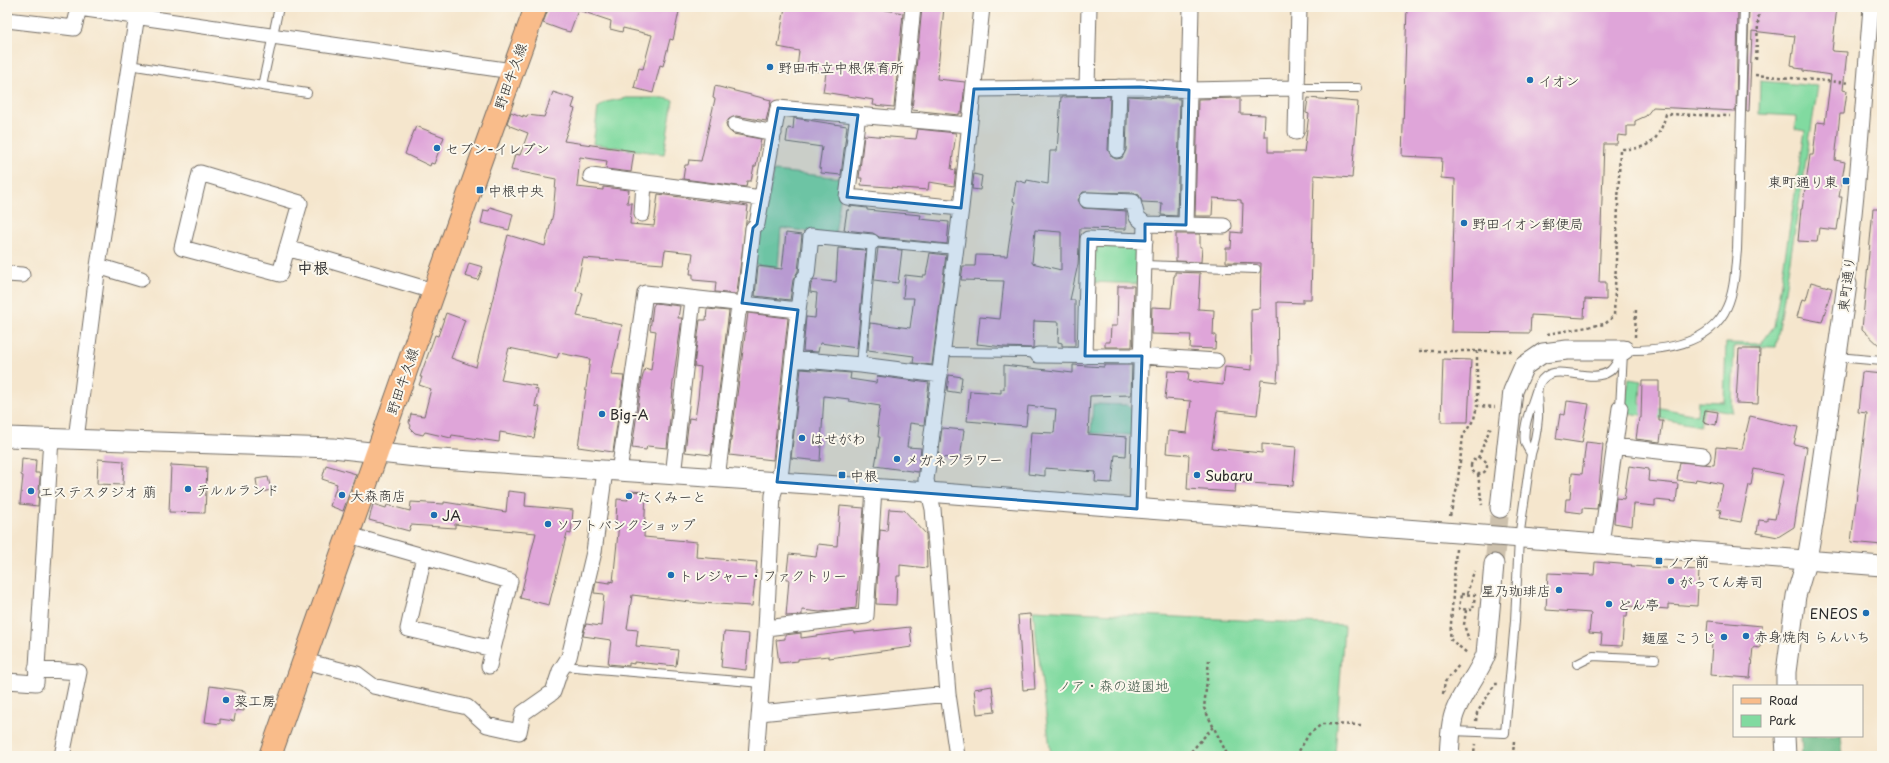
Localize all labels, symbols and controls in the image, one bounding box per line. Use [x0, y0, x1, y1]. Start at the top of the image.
street label: 野田牛久線 [488, 40, 532, 112]
place label: 野田市立中根保育所 [778, 57, 904, 78]
marker: 野田市立中根保育所 [765, 62, 775, 72]
place label: イオン [1538, 70, 1579, 91]
marker: イオン [1525, 75, 1535, 85]
place label: セブン-イレブン [445, 138, 550, 159]
marker: セブン-イレブン [432, 143, 442, 153]
place label: 東町通り東 [1768, 171, 1838, 192]
marker: 東町通り東 [1841, 176, 1851, 186]
place label: 中根中央 [488, 180, 544, 201]
marker: 中根中央 [475, 185, 485, 195]
place label: 野田イオン郵便局 [1472, 213, 1583, 234]
marker: 野田イオン郵便局 [1459, 218, 1469, 228]
district label: 中根 [297, 255, 329, 279]
street label: 東町通り [1832, 255, 1860, 313]
street label: 野田牛久線 [381, 344, 423, 418]
place label: Big-A [610, 404, 649, 425]
marker: Big-A [597, 409, 607, 419]
place label: はせがわ [810, 428, 866, 449]
marker: はせがわ [797, 433, 807, 443]
place label: メガネフラワー [905, 449, 1003, 470]
marker: メガネフラワー [892, 454, 902, 464]
place label: 中根 [850, 465, 878, 486]
place label: Subaru [1205, 465, 1253, 486]
marker: 中根 [837, 470, 847, 480]
marker: Subaru [1192, 470, 1202, 480]
place label: テルルランド [196, 479, 279, 500]
place label: エステスタジオ 萠 [39, 481, 157, 502]
marker: テルルランド [183, 484, 193, 494]
place label: 大森商店 [350, 485, 406, 506]
marker: エステスタジオ 萠 [26, 486, 36, 496]
place label: たくみーと [637, 486, 706, 507]
marker: 大森商店 [337, 490, 347, 500]
marker: たくみーと [624, 491, 634, 501]
place label: JA [442, 505, 461, 526]
marker: JA [429, 510, 439, 520]
place label: ソフトバンクショップ [556, 514, 695, 535]
marker: ソフトバンクショップ [543, 519, 553, 529]
place label: ノア前 [1667, 551, 1709, 572]
marker: ノア前 [1654, 556, 1664, 566]
place label: トレジャー・ファクトリー [679, 565, 847, 586]
marker: トレジャー・ファクトリー [666, 570, 676, 580]
place label: がってん寿司 [1679, 571, 1763, 592]
marker: がってん寿司 [1666, 576, 1676, 586]
place label: 星乃珈琲店 [1481, 580, 1551, 601]
marker: 星乃珈琲店 [1554, 585, 1564, 595]
place label: どん亭 [1617, 594, 1659, 615]
marker: どん亭 [1604, 599, 1614, 609]
place label: ENEOS [1810, 603, 1858, 624]
marker: ENEOS [1861, 608, 1871, 618]
place label: 赤身焼肉 らんいち [1754, 626, 1871, 647]
place label: 麺屋 こうじ [1641, 627, 1716, 648]
marker: 赤身焼肉 らんいち [1741, 631, 1751, 641]
marker: 麺屋 こうじ [1719, 632, 1729, 642]
park label: ノア・森の遊園地 [1057, 675, 1169, 696]
legend [1733, 685, 1863, 737]
place label: 菜工房 [234, 690, 276, 711]
text: Road [1769, 691, 1798, 709]
marker: 菜工房 [221, 695, 231, 705]
text: Park [1769, 711, 1796, 729]

